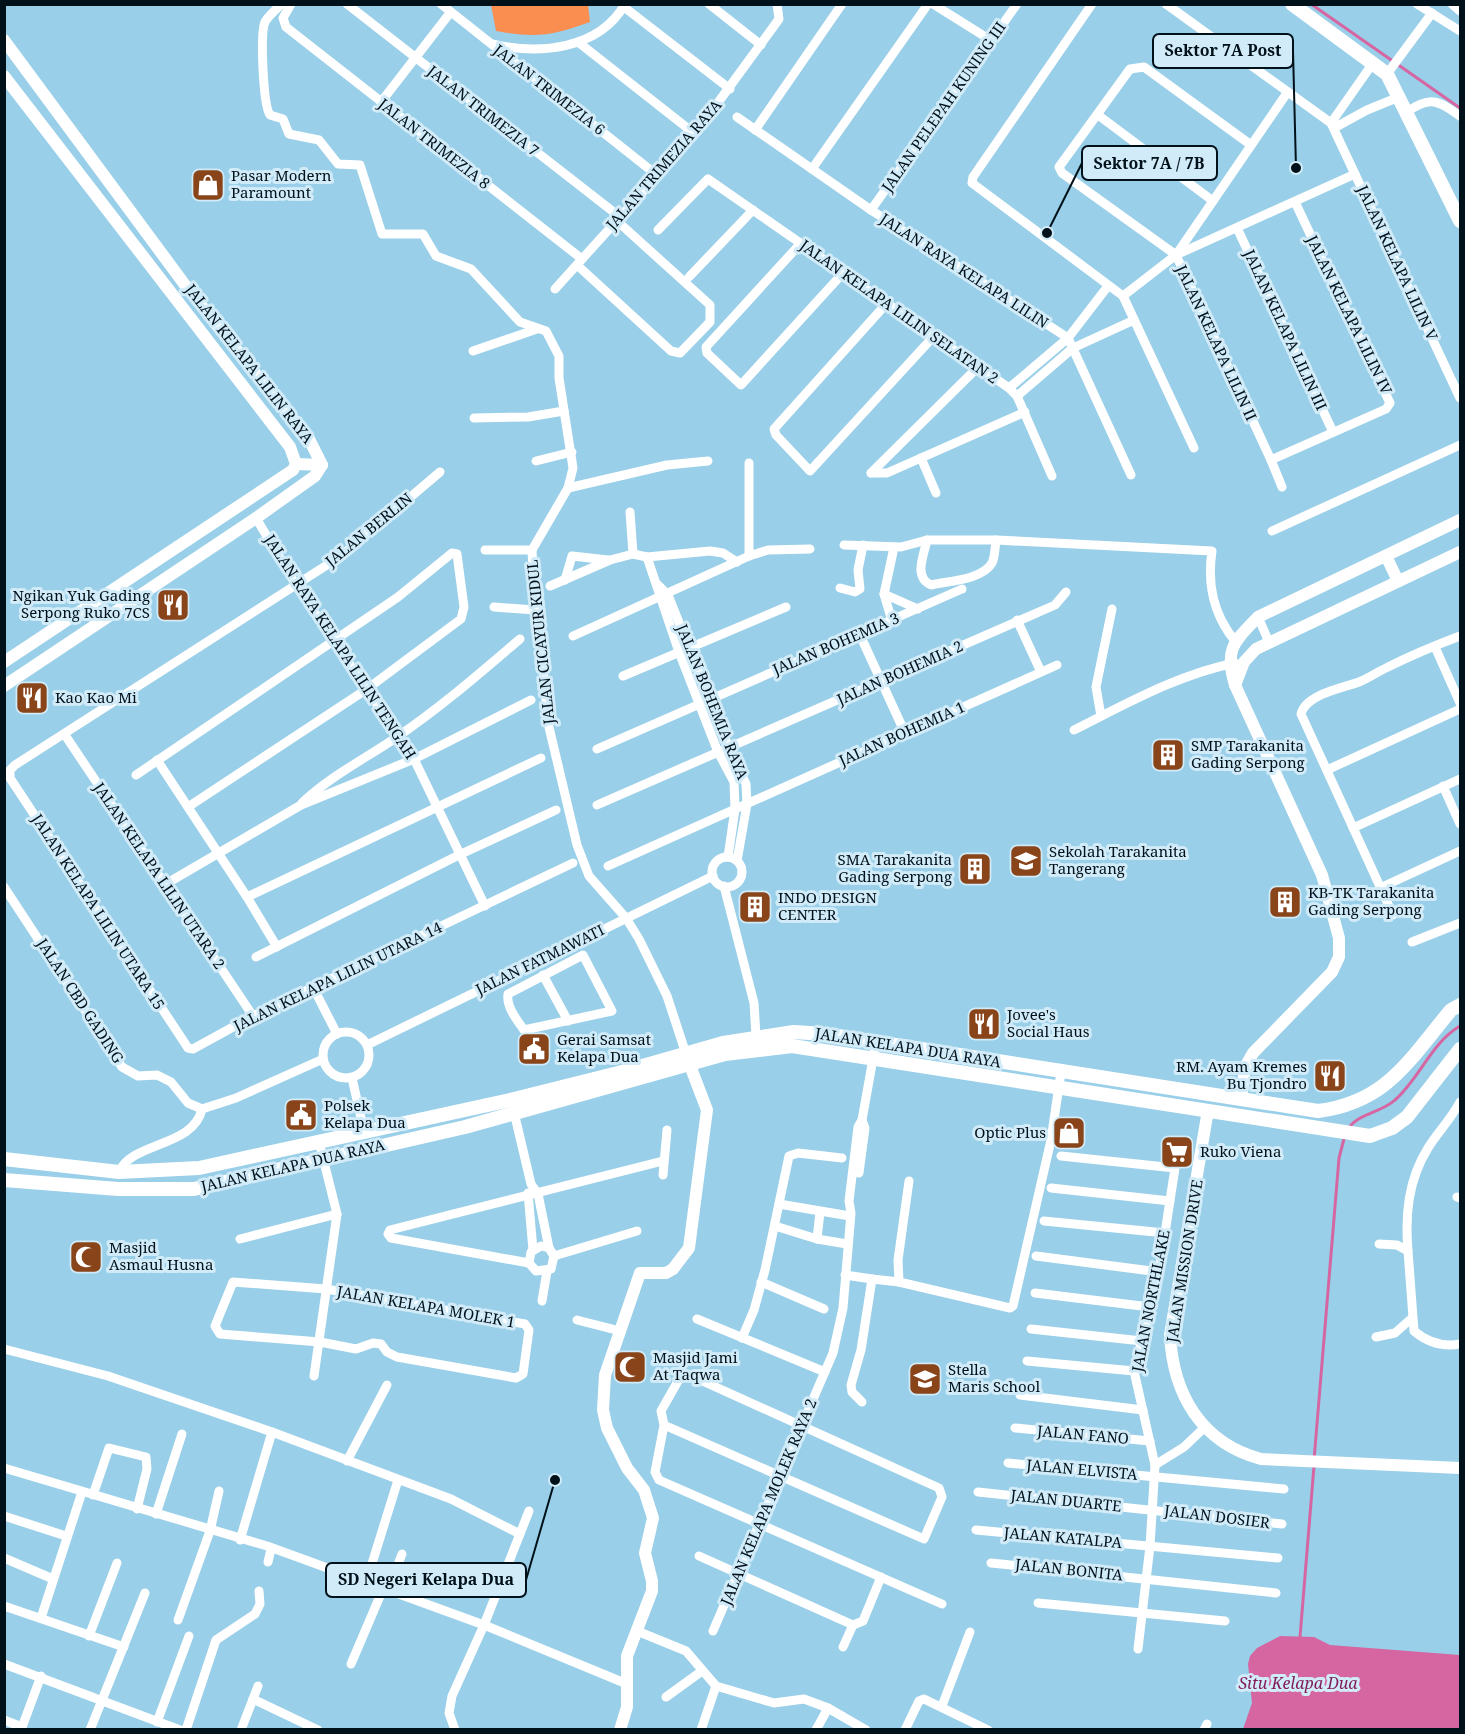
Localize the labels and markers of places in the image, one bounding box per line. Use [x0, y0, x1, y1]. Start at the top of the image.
callout: Sektor 7A Post [1153, 34, 1293, 68]
callout: Sektor 7A / 7B [1082, 146, 1217, 180]
place label: Pasar Modern Paramount [231, 165, 332, 202]
shop icon: Pasar Modern Paramount [190, 167, 226, 203]
place label: Ngikan Yuk Gading Serpong Ruko 7CS [12, 585, 150, 622]
restaurant icon: Ngikan Yuk Gading Serpong Ruko 7CS [155, 587, 191, 623]
restaurant icon: Kao Kao Mi [14, 680, 50, 716]
place label: Kao Kao Mi [55, 687, 137, 707]
place label: SMP Tarakanita Gading Serpong [1191, 735, 1305, 772]
building icon: SMP Tarakanita Gading Serpong [1150, 737, 1186, 773]
place label: Sekolah Tarakanita Tangerang [1049, 841, 1187, 878]
school or university icon: Sekolah Tarakanita Tangerang [1008, 843, 1044, 879]
place label: SMA Tarakanita Gading Serpong [837, 849, 952, 886]
building icon: SMA Tarakanita Gading Serpong [957, 851, 993, 887]
place label: KB-TK Tarakanita Gading Serpong [1308, 882, 1434, 919]
building icon: KB-TK Tarakanita Gading Serpong [1267, 884, 1303, 920]
place label: INDO DESIGN CENTER [778, 887, 878, 924]
building icon: INDO DESIGN CENTER [737, 889, 773, 925]
place label: Jovee's Social Haus [1006, 1004, 1090, 1041]
restaurant icon: Jovee's Social Haus [966, 1006, 1002, 1042]
place label: Gerai Samsat Kelapa Dua [557, 1029, 651, 1066]
public building icon: Gerai Samsat Kelapa Dua [516, 1031, 552, 1067]
place label: RM. Ayam Kremes Bu Tjondro [1176, 1056, 1307, 1093]
restaurant icon: RM. Ayam Kremes Bu Tjondro [1312, 1058, 1348, 1094]
place label: Polsek Kelapa Dua [324, 1095, 406, 1132]
public building icon: Polsek Kelapa Dua [283, 1097, 319, 1133]
shop icon: Optic Plus [1051, 1115, 1087, 1151]
place label: Optic Plus [974, 1122, 1046, 1142]
supermarket icon: Ruko Viena [1159, 1134, 1195, 1170]
place label: Ruko Viena [1200, 1141, 1281, 1161]
place label: Masjid Asmaul Husna [109, 1237, 213, 1274]
mosque icon: Masjid Asmaul Husna [68, 1239, 104, 1275]
place label: Masjid Jami At Taqwa [653, 1347, 738, 1384]
mosque icon: Masjid Jami At Taqwa [612, 1349, 648, 1385]
place label: Stella Maris School [948, 1359, 1040, 1396]
school or university icon: Stella Maris School [907, 1361, 943, 1397]
callout: SD Negeri Kelapa Dua [326, 1563, 526, 1597]

